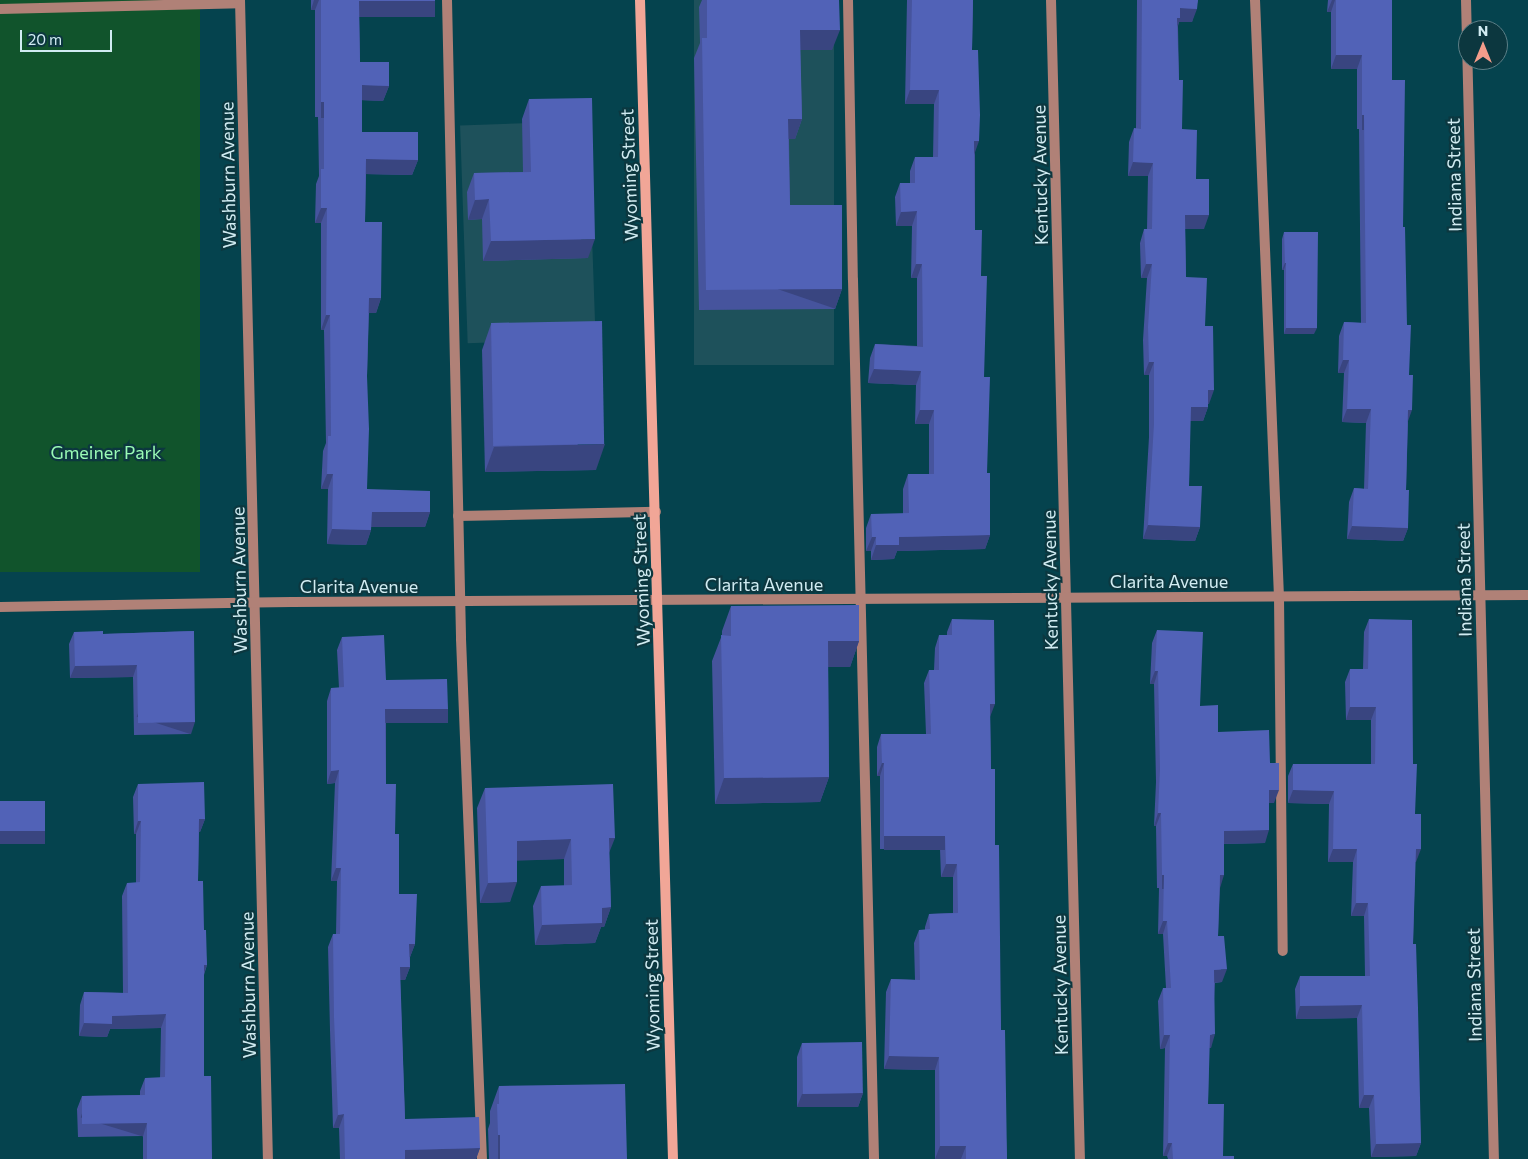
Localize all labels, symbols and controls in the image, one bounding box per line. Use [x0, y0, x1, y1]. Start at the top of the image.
scale bar [22, 20, 115, 52]
north arrow [1458, 20, 1508, 70]
text: N [1478, 22, 1488, 39]
text: 20 m [28, 30, 62, 48]
street label: Washburn Avenue [216, 101, 240, 249]
street label: Kentucky Avenue [1028, 105, 1052, 245]
street label: Wyoming Street [616, 109, 642, 241]
street label: Indiana Street [1442, 118, 1466, 232]
park label: Gmeiner Park [50, 441, 162, 463]
street label: Washburn Avenue [227, 506, 251, 654]
street label: Kentucky Avenue [1038, 510, 1062, 650]
street label: Wyoming Street [628, 514, 654, 646]
street label: Indiana Street [1452, 523, 1476, 637]
street label: Clarita Avenue [1110, 570, 1228, 592]
street label: Clarita Avenue [705, 573, 823, 595]
street label: Clarita Avenue [300, 575, 418, 597]
street label: Washburn Avenue [236, 911, 260, 1059]
street label: Kentucky Avenue [1048, 915, 1072, 1055]
street label: Wyoming Street [640, 919, 664, 1051]
street label: Indiana Street [1462, 928, 1486, 1042]

